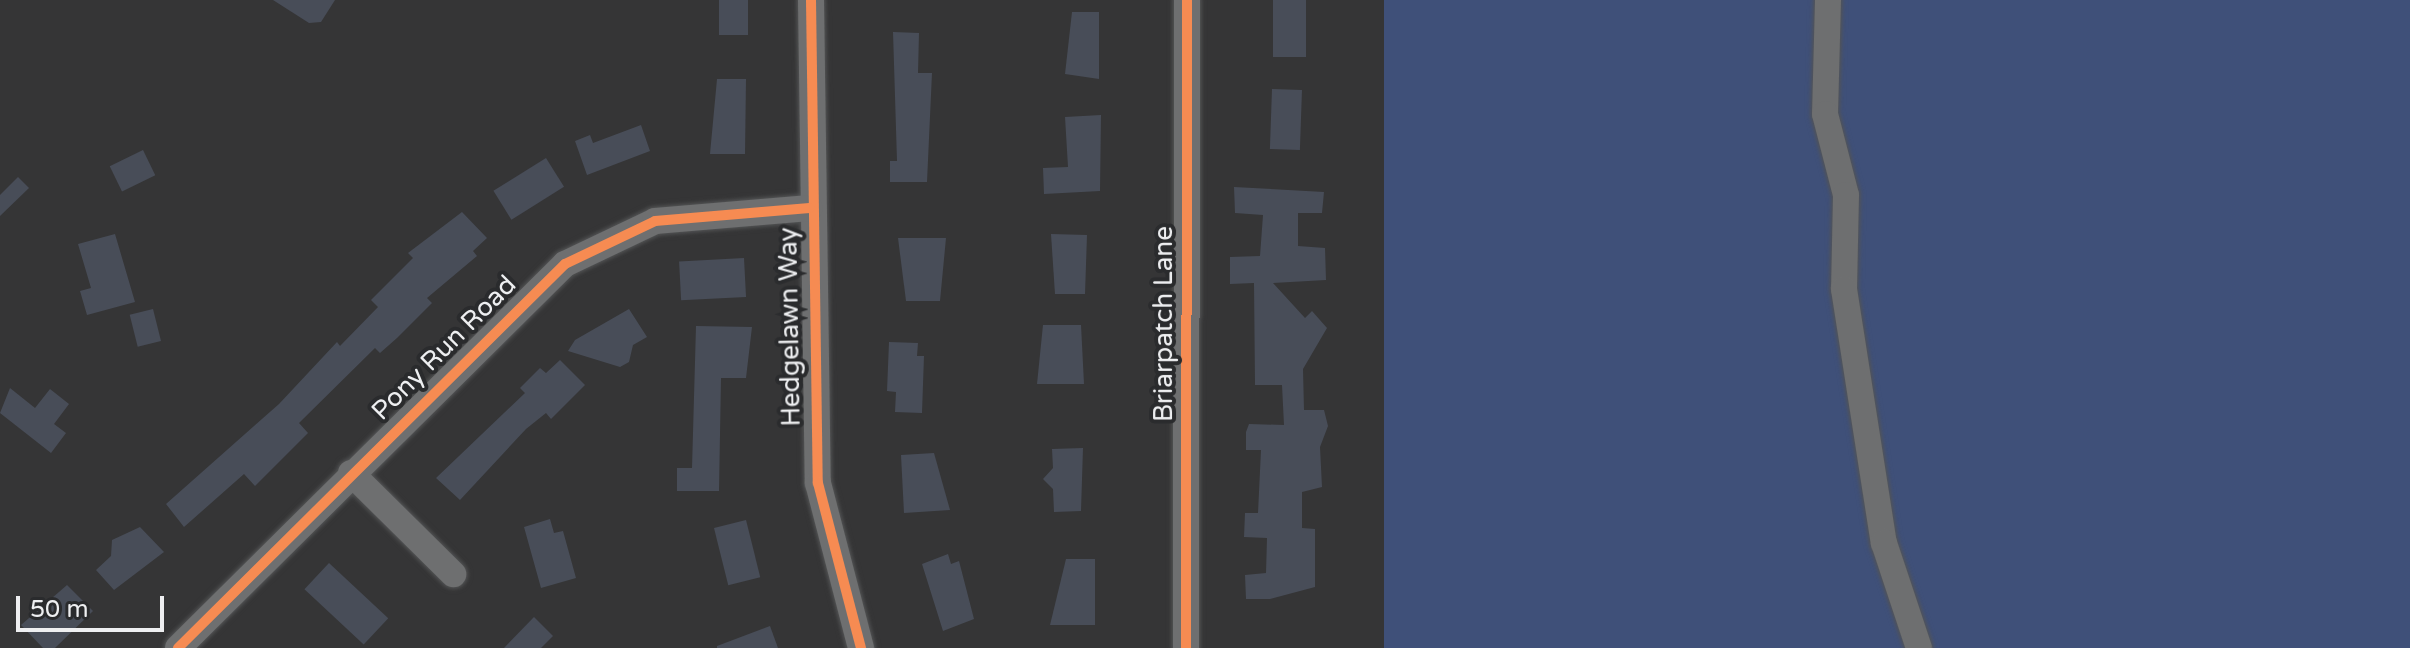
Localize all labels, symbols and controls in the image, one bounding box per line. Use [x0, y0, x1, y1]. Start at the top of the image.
street label: Briarpatch Lane [1148, 226, 1180, 422]
street label: Hedgelawn Way [773, 227, 807, 427]
street label: Pony Run Road [365, 269, 523, 427]
scale bar [20, 580, 168, 630]
text: 50 m [30, 595, 88, 624]

